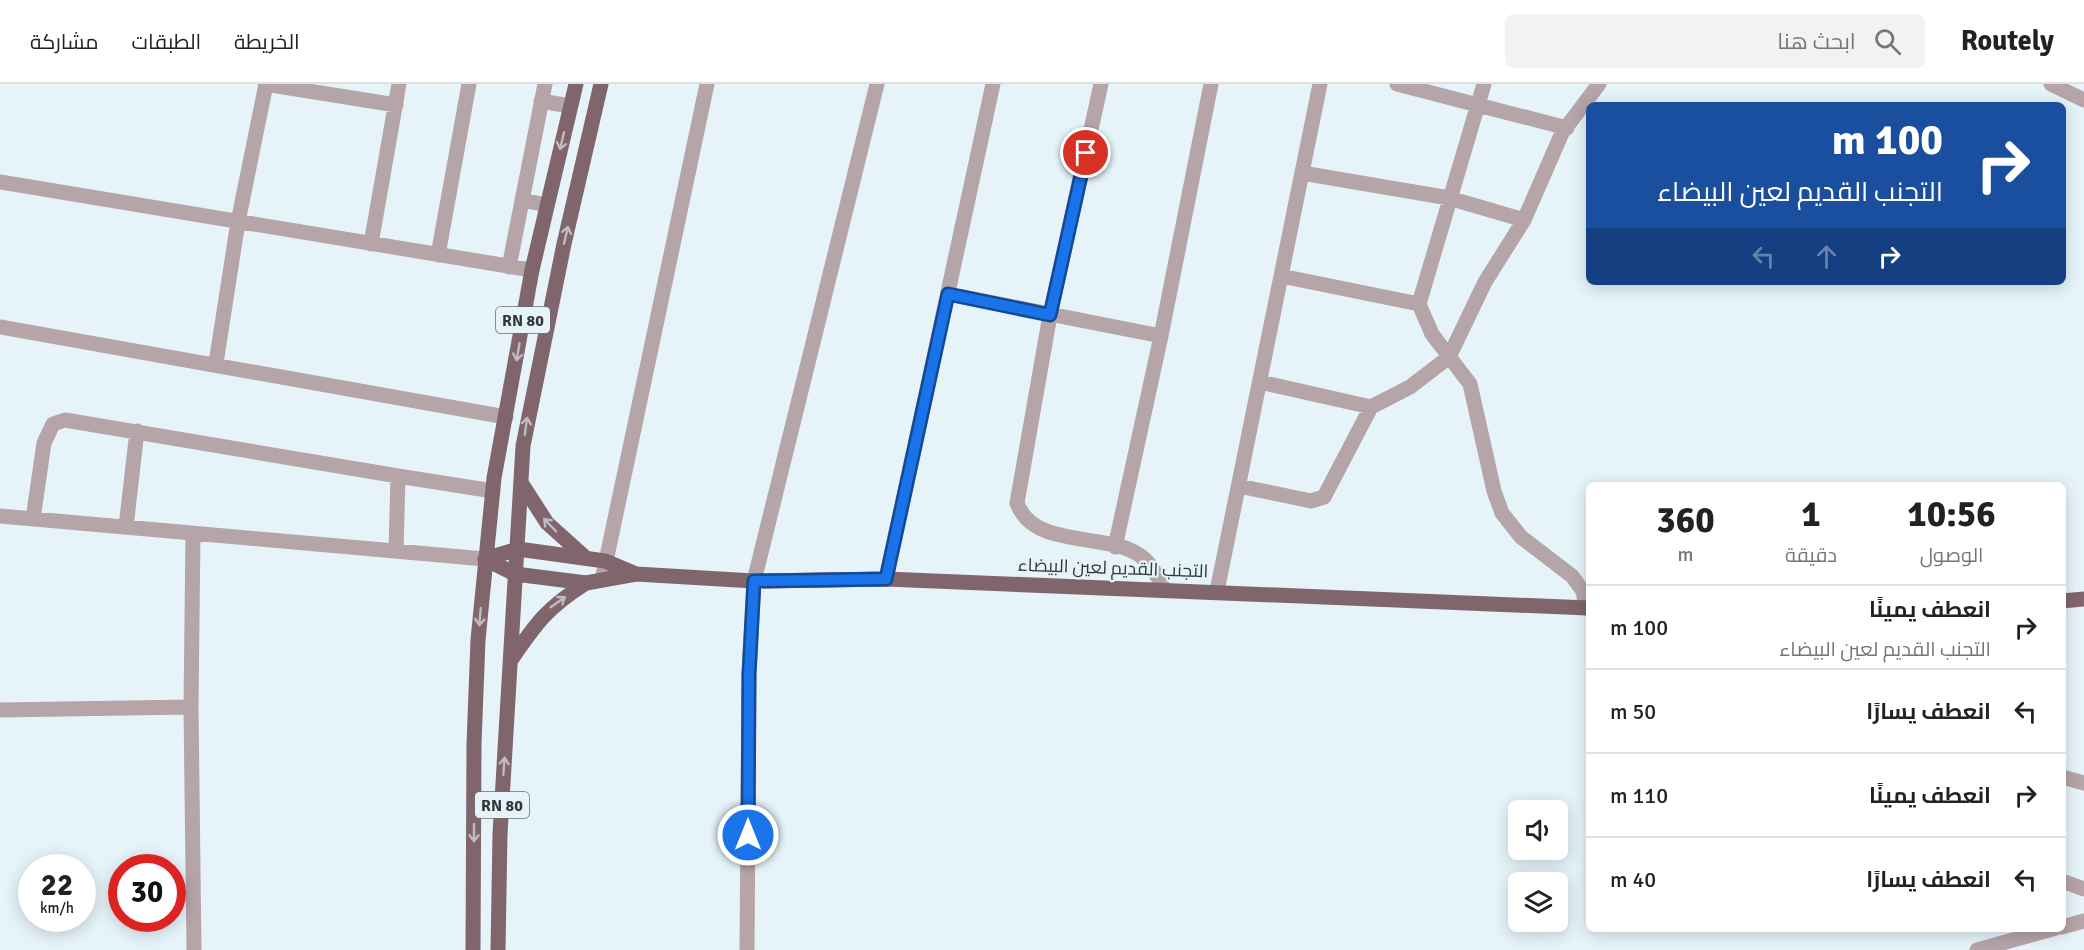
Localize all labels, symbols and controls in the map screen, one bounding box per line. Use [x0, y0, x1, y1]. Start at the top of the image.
search box [1505, 14, 1925, 68]
text: Routely [1961, 24, 2054, 58]
icon: search [1871, 25, 1904, 58]
text: ابحث هنا [1777, 28, 1856, 55]
text: مشاركة [30, 29, 99, 55]
text: الطبقات [132, 29, 201, 55]
text: الخريطة [234, 29, 300, 55]
text: 100 m [1832, 115, 1943, 166]
icon: right [1964, 126, 2042, 204]
pin [1060, 127, 1111, 178]
one-way arrow [556, 131, 568, 150]
icon: arrive [1069, 136, 1102, 169]
text: التجنب القديم لعين البيضاء [1657, 176, 1943, 209]
one-way arrow [560, 226, 572, 245]
icon: left [1747, 240, 1780, 273]
icon: ahead [1810, 240, 1843, 273]
icon: right [1873, 240, 1906, 273]
road number: RN 80 [496, 307, 550, 333]
one-way arrow [512, 342, 523, 362]
one-way arrow [521, 417, 532, 436]
text: 1 [1801, 492, 1821, 537]
text: 10:56 [1907, 492, 1996, 537]
text: 360 [1656, 498, 1715, 543]
one-way arrow [543, 517, 557, 532]
text: m [1678, 542, 1693, 567]
text: دقيقة [1785, 543, 1837, 568]
text: الوصول [1920, 543, 1983, 568]
street label: التجنب القديم لعين البيضاء [1017, 554, 1209, 583]
one-way arrow [550, 596, 566, 608]
text: انعطف يمينًا [1869, 596, 1991, 623]
one-way arrow [474, 607, 485, 627]
icon: right [2009, 611, 2042, 644]
text: 100 m [1610, 614, 1668, 641]
text: التجنب القديم لعين البيضاء [1779, 637, 1991, 662]
icon: left [2009, 695, 2042, 728]
text: 50 m [1610, 698, 1656, 725]
text: انعطف يسارًا [1866, 698, 1991, 725]
one-way arrow [499, 756, 510, 776]
icon: right [2009, 779, 2042, 812]
text: 110 m [1610, 782, 1668, 809]
text: انعطف يمينًا [1869, 782, 1991, 809]
road number: RN 80 [475, 792, 529, 818]
map controls [1508, 800, 1568, 932]
button: sound [1508, 800, 1568, 860]
position arrow [716, 803, 780, 867]
one-way arrow [468, 823, 480, 843]
speed limit sign: 30 [108, 854, 186, 932]
icon: left [2009, 863, 2042, 896]
text: 40 m [1610, 866, 1656, 893]
text: انعطف يسارًا [1866, 866, 1991, 893]
text: 22 [41, 867, 73, 904]
button: layers [1508, 872, 1568, 932]
text: km/h [40, 899, 74, 917]

